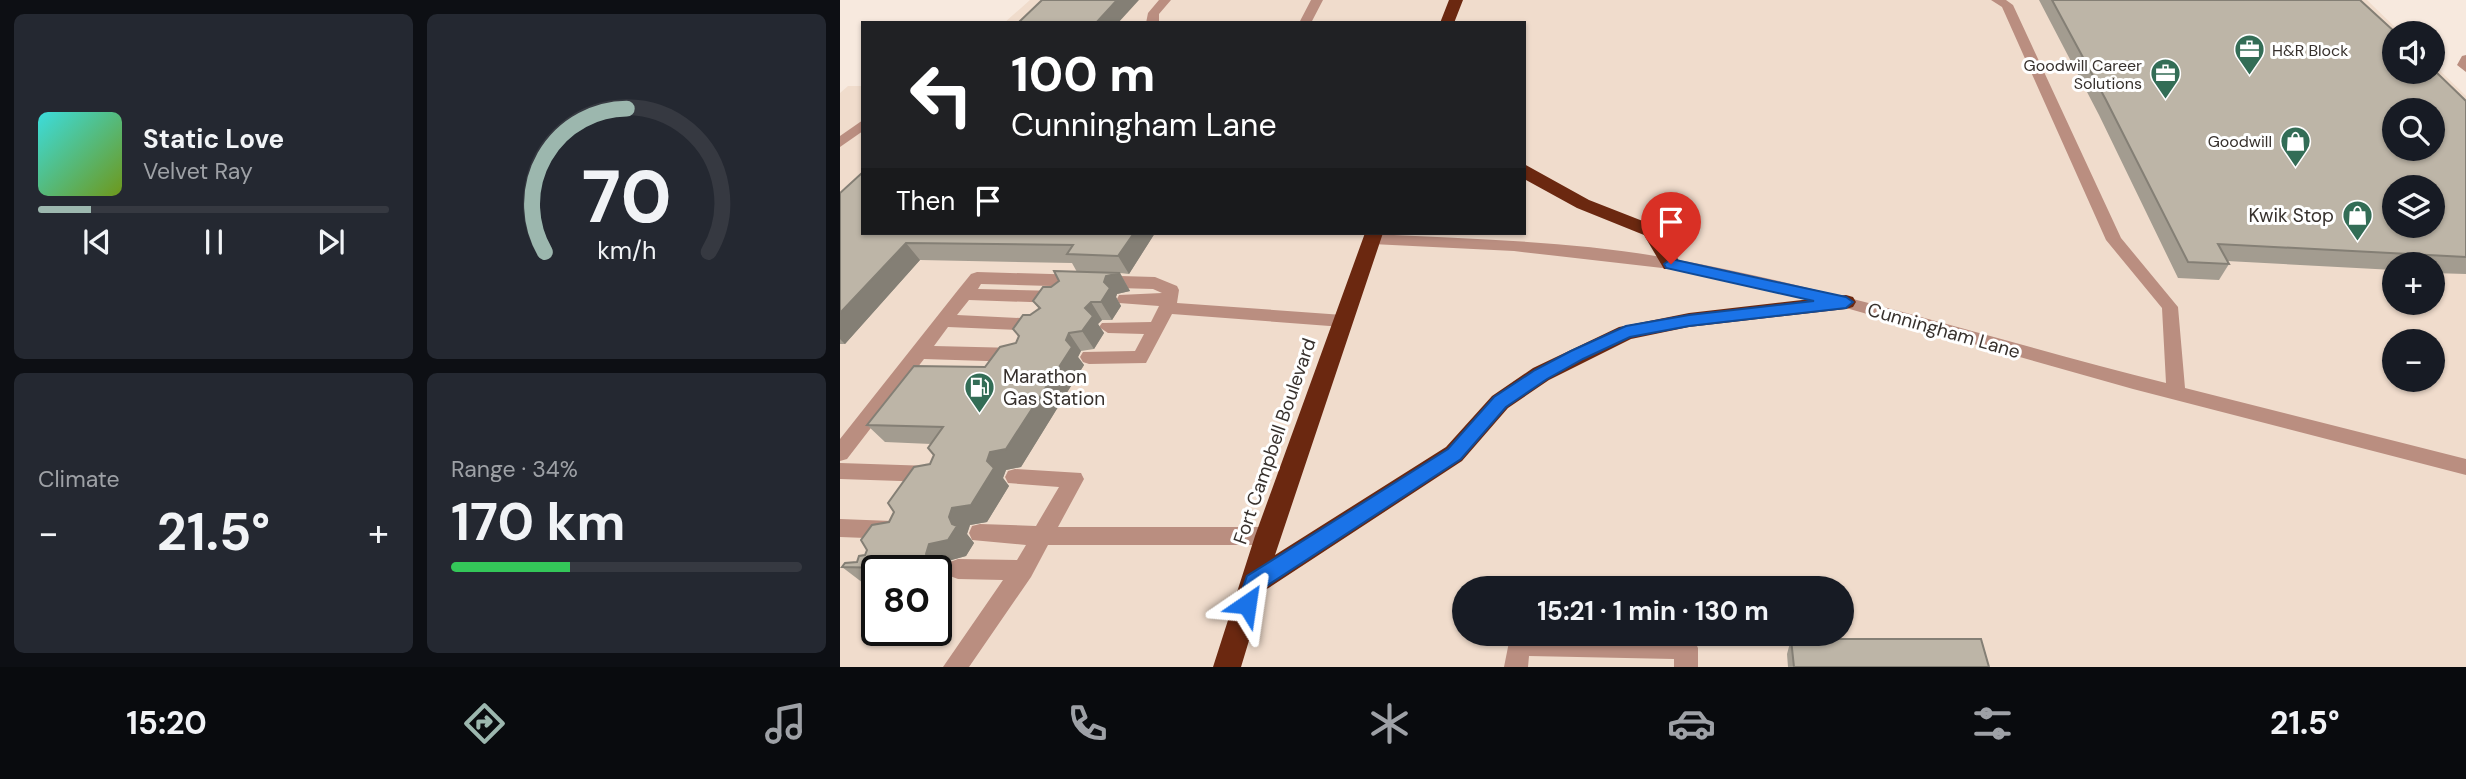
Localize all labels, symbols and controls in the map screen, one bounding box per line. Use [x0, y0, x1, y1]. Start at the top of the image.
map controls [2382, 21, 2445, 392]
button: sound [2382, 21, 2445, 84]
office icon: H&R Block [2232, 33, 2266, 77]
place label: H&R Block [2272, 40, 2348, 61]
text: 100 m [1011, 42, 1155, 106]
icon: left [896, 49, 987, 140]
place label: Goodwill Career Solutions [2024, 55, 2142, 94]
office icon: Goodwill Career Solutions [2148, 57, 2182, 101]
button: search [2382, 98, 2445, 161]
text: Cunningham Lane [1011, 104, 1277, 146]
text: Static Love [143, 122, 284, 156]
shop icon: Goodwill [2278, 124, 2312, 168]
place label: Goodwill [2208, 131, 2272, 152]
text: 70 [582, 151, 671, 246]
text: Velvet Ray [143, 156, 253, 186]
button: layers [2382, 175, 2445, 238]
icon: arrive [969, 182, 1007, 220]
text: Then [896, 184, 955, 218]
pin [1641, 192, 1701, 264]
shop icon: Kwik Stop [2340, 198, 2374, 242]
icon: arrive [1652, 203, 1690, 241]
place label: Kwik Stop [2248, 203, 2334, 228]
icon: previous [78, 223, 116, 261]
icon: pause [195, 223, 233, 261]
icon: next [312, 223, 350, 261]
text: km/h [597, 234, 656, 267]
button: + [2382, 252, 2445, 315]
street label: Cunningham Lane [1865, 297, 2023, 364]
button: − [2382, 329, 2445, 392]
street label: Fort Campbell Boulevard [1227, 335, 1321, 547]
place label: Marathon Gas Station [1003, 364, 1105, 411]
fuel station icon: Marathon Gas Station [963, 370, 997, 414]
text: Range · 34% [451, 454, 578, 484]
text: Climate [38, 464, 120, 494]
text: 170 km [451, 488, 625, 556]
text: 21.5° [157, 498, 270, 566]
text: − [38, 508, 59, 558]
text: + [368, 508, 389, 558]
speed limit sign: 80 [861, 555, 952, 646]
position arrow [1210, 567, 1284, 641]
text: 15:21 · 1 min · 130 m [1537, 594, 1769, 628]
icon: directions [460, 699, 509, 748]
icon: music [761, 699, 810, 748]
icon: phone [1063, 699, 1112, 748]
icon: climate [1365, 699, 1414, 748]
icon: car [1667, 699, 1716, 748]
icon: filters [1968, 699, 2017, 748]
text: 15:20 [126, 702, 207, 744]
text: 21.5° [2270, 702, 2340, 744]

